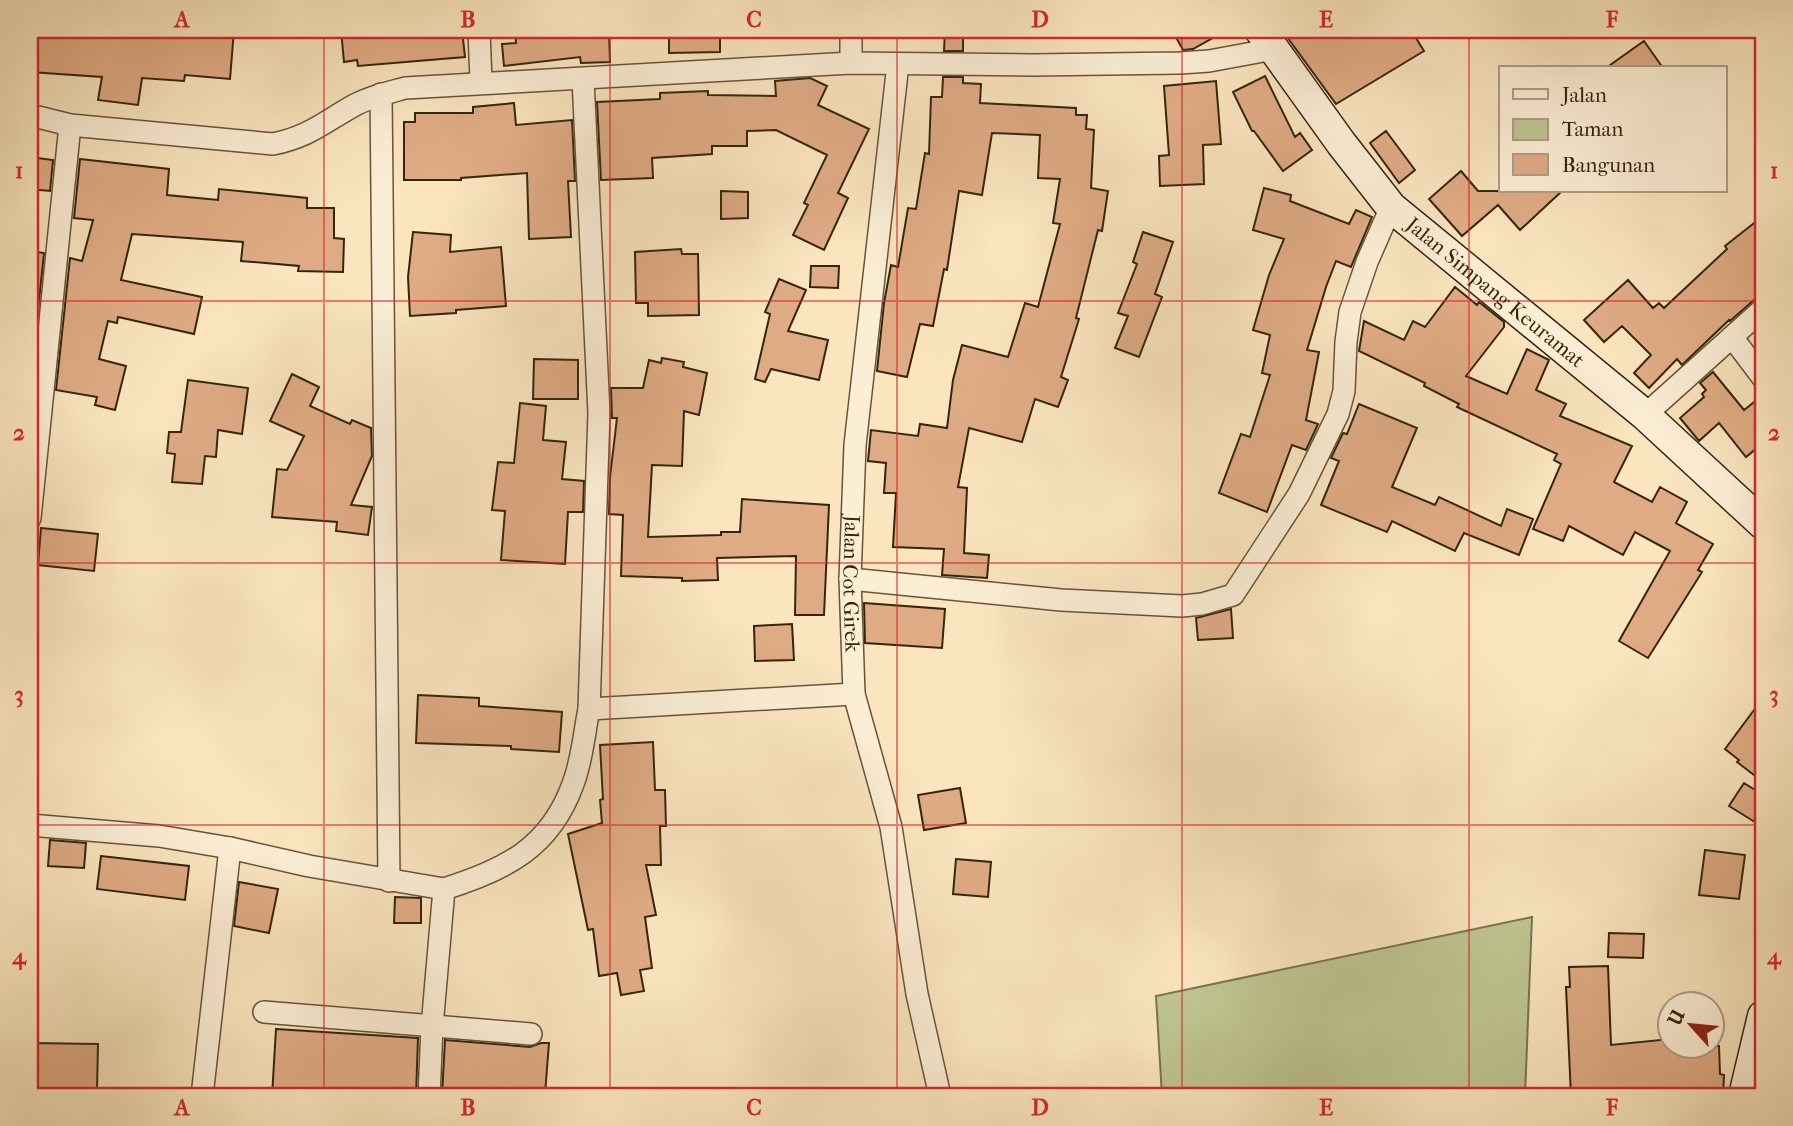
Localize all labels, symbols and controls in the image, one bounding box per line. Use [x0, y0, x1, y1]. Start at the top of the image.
text: A [173, 6, 191, 33]
text: B [461, 6, 476, 33]
text: C [746, 6, 762, 33]
text: D [1031, 6, 1049, 33]
text: E [1319, 6, 1333, 33]
text: F [1605, 6, 1619, 33]
legend [1499, 66, 1727, 192]
text: Jalan [1560, 83, 1607, 107]
text: Taman [1562, 117, 1623, 141]
text: Bangunan [1562, 153, 1655, 177]
text: 1 [15, 157, 23, 184]
text: 1 [1770, 157, 1778, 184]
street label: Jalan Simpang Keuramat [1400, 211, 1590, 373]
text: 2 [13, 419, 25, 446]
text: 2 [1768, 419, 1780, 446]
street label: Jalan Cot Girek [838, 512, 865, 653]
text: 3 [14, 681, 24, 708]
text: 3 [1769, 681, 1779, 708]
text: 4 [11, 943, 27, 970]
text: 4 [1766, 943, 1782, 970]
north arrow [1657, 990, 1727, 1060]
text: U [1663, 1006, 1690, 1030]
text: A [173, 1094, 191, 1121]
text: B [461, 1094, 476, 1121]
text: C [746, 1094, 762, 1121]
text: D [1031, 1094, 1049, 1121]
text: E [1319, 1094, 1333, 1121]
text: F [1605, 1094, 1619, 1121]

